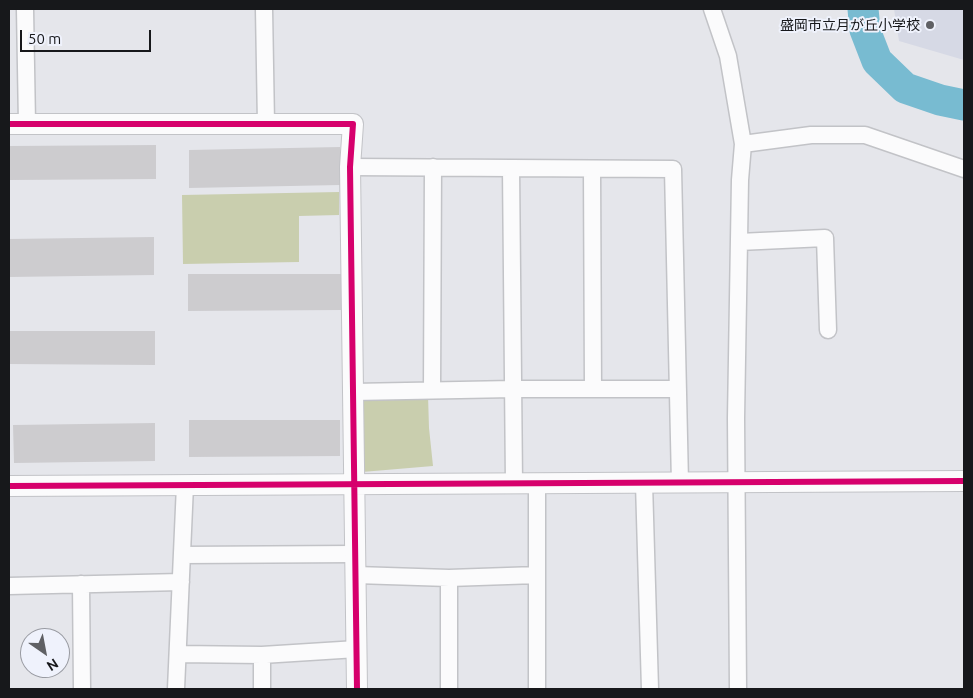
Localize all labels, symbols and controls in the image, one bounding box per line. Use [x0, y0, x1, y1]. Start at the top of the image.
place label: 盛岡市立月が丘小学校 [780, 17, 920, 33]
marker: 盛岡市立月が丘小学校 [924, 19, 936, 31]
scale bar [22, 20, 154, 52]
text: 50 m [28, 30, 61, 47]
north arrow [20, 628, 70, 678]
text: N [44, 655, 61, 674]

